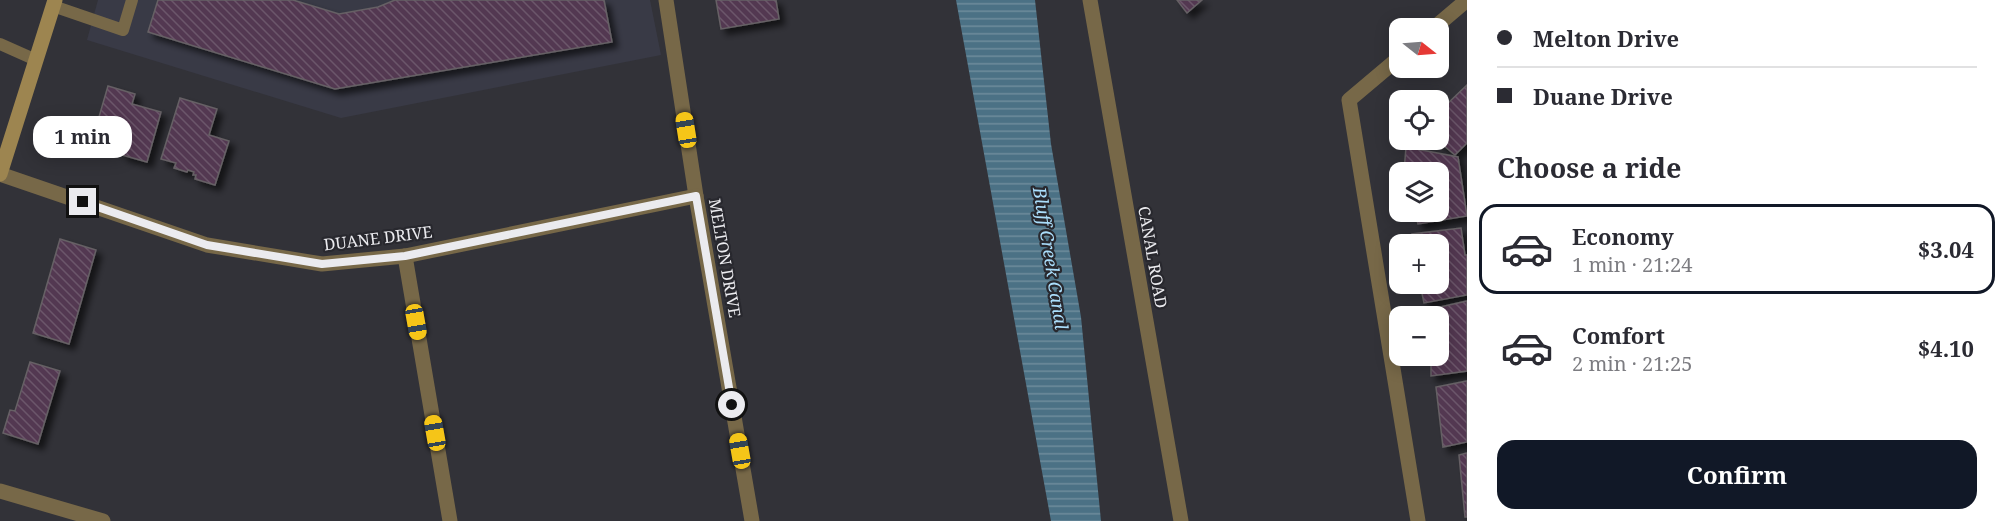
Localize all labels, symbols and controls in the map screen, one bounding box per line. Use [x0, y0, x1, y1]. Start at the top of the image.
north arrow [1389, 18, 1449, 78]
map controls [1389, 18, 1449, 366]
text: Melton Drive [1533, 23, 1679, 53]
text: Duane Drive [1533, 81, 1673, 111]
button: locate [1389, 90, 1449, 150]
car [674, 111, 698, 149]
callout: 1 min [34, 115, 132, 157]
text: 1 min [54, 123, 111, 150]
text: Choose a ride [1497, 149, 1682, 186]
button: layers [1389, 162, 1449, 222]
water label: Bluff Creek Canal [1028, 184, 1074, 332]
route end [69, 188, 96, 215]
street label: MELTON DRIVE [704, 197, 746, 319]
street label: CANAL ROAD [1133, 204, 1173, 310]
street label: DUANE DRIVE [322, 220, 434, 256]
text: Economy [1572, 221, 1674, 251]
icon: car [1500, 222, 1554, 276]
button: + [1389, 234, 1449, 294]
text: $3.04 [1918, 234, 1974, 264]
text: 1 min · 21:24 [1572, 251, 1692, 278]
car [404, 303, 428, 341]
button: − [1389, 306, 1449, 366]
text: Comfort [1572, 320, 1665, 350]
icon: car [1500, 321, 1554, 375]
text: $4.10 [1918, 333, 1974, 363]
text: 2 min · 21:25 [1572, 350, 1692, 377]
route start [718, 391, 745, 418]
car [423, 414, 447, 452]
car [728, 432, 752, 470]
button: Confirm [1497, 440, 1977, 509]

